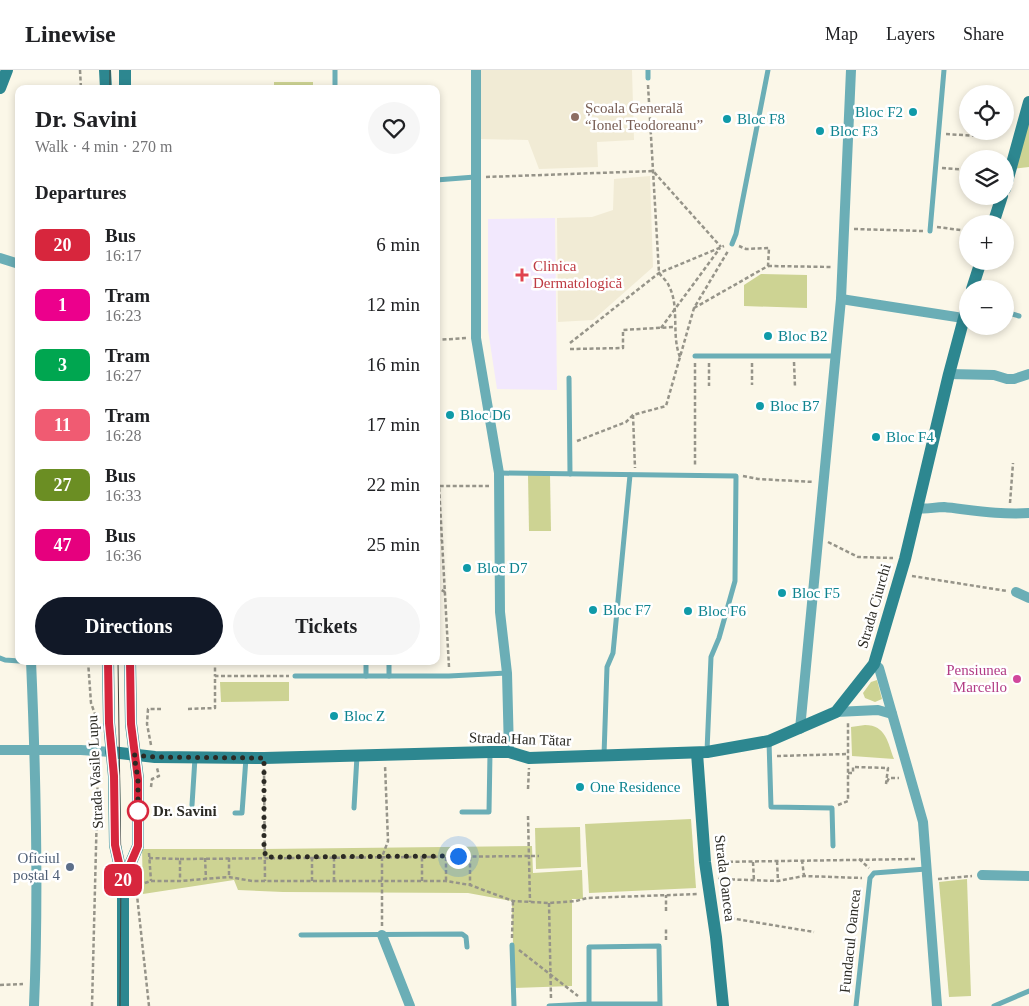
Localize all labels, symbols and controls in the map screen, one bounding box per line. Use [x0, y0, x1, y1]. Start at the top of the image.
text: Linewise [25, 21, 116, 47]
text: Map [825, 24, 858, 44]
text: Layers [886, 24, 935, 44]
text: Share [963, 24, 1004, 44]
map controls [959, 85, 1014, 335]
button: locate [959, 85, 1014, 140]
place label: Școala Generală “Ionel Teodoreanu” [585, 100, 703, 133]
button: heart [368, 102, 420, 154]
place label: Bloc F2 [855, 104, 903, 120]
text: Dr. Savini [35, 106, 137, 132]
marker: Bloc F2 [907, 106, 919, 118]
marker: Școala Generală “Ionel Teodoreanu” [569, 111, 581, 123]
place label: Bloc F8 [737, 111, 785, 127]
marker: Bloc F8 [721, 113, 733, 125]
place label: Bloc F3 [830, 123, 878, 139]
marker: Bloc F3 [814, 125, 826, 137]
text: Walk · 4 min · 270 m [35, 138, 172, 155]
button: layers [959, 150, 1014, 205]
text: Departures [35, 182, 126, 203]
button: + [959, 215, 1014, 270]
text: Bus [105, 225, 136, 246]
text: 6 min [376, 234, 420, 255]
text: 20 [54, 235, 72, 255]
text: 16:17 [105, 247, 141, 264]
place label: Clinica Dermatologică [533, 258, 622, 291]
marker: Clinica Dermatologică [515, 268, 529, 282]
button: − [959, 280, 1014, 335]
text: Tram [105, 285, 150, 306]
text: 12 min [367, 294, 420, 315]
text: 1 [58, 295, 67, 315]
text: 16:23 [105, 307, 141, 324]
place label: Bloc B2 [778, 328, 828, 344]
marker: Bloc B2 [762, 330, 774, 342]
text: Tram [105, 345, 150, 366]
text: 16 min [367, 354, 420, 375]
text: 3 [58, 355, 67, 375]
text: 16:27 [105, 367, 141, 384]
place label: Bloc B7 [770, 398, 820, 414]
marker: Bloc B7 [754, 400, 766, 412]
text: Tram [105, 405, 150, 426]
place label: Bloc D6 [460, 407, 511, 423]
marker: Bloc D6 [444, 409, 456, 421]
text: 17 min [367, 414, 420, 435]
text: 11 [54, 415, 71, 435]
text: 16:28 [105, 427, 141, 444]
place label: Bloc F4 [886, 429, 934, 445]
marker: Bloc F4 [870, 431, 882, 443]
text: Bus [105, 465, 136, 486]
text: 22 min [367, 474, 420, 495]
text: 27 [54, 475, 72, 495]
text: 16:33 [105, 487, 141, 504]
text: Bus [105, 525, 136, 546]
text: 25 min [367, 534, 420, 555]
text: 47 [54, 535, 72, 555]
text: 16:36 [105, 547, 141, 564]
place label: Bloc D7 [477, 560, 528, 576]
marker: Bloc D7 [461, 562, 473, 574]
street label: Strada Ciurchi [854, 562, 894, 650]
place label: Bloc F5 [792, 585, 840, 601]
marker: Bloc F5 [776, 587, 788, 599]
button: Directions [35, 597, 223, 655]
button: Tickets [233, 597, 420, 655]
place label: Bloc F7 [603, 602, 651, 618]
place label: Bloc F6 [698, 603, 746, 619]
marker: Bloc F7 [587, 604, 599, 616]
marker: Bloc F6 [682, 605, 694, 617]
place label: Pensiunea Marcello [946, 662, 1007, 695]
marker: Pensiunea Marcello [1011, 673, 1023, 685]
place label: Bloc Z [344, 708, 385, 724]
marker: Bloc Z [328, 710, 340, 722]
street label: Strada Vasile Lupu [84, 714, 106, 829]
street label: Strada Han Tătar [469, 729, 571, 749]
place label: One Residence [590, 779, 681, 795]
marker: One Residence [574, 781, 586, 793]
marker: Dr. Savini [127, 800, 149, 822]
place label: Dr. Savini [153, 803, 217, 819]
street label: Strada Oancea [712, 834, 738, 923]
your location [446, 844, 471, 869]
place label: Oficiul poștal 4 [13, 850, 60, 884]
marker: Oficiul poștal 4 [64, 861, 76, 873]
line badge: 20 [100, 864, 146, 896]
text: 20 [114, 870, 132, 890]
street label: Fundacul Oancea [837, 888, 863, 994]

